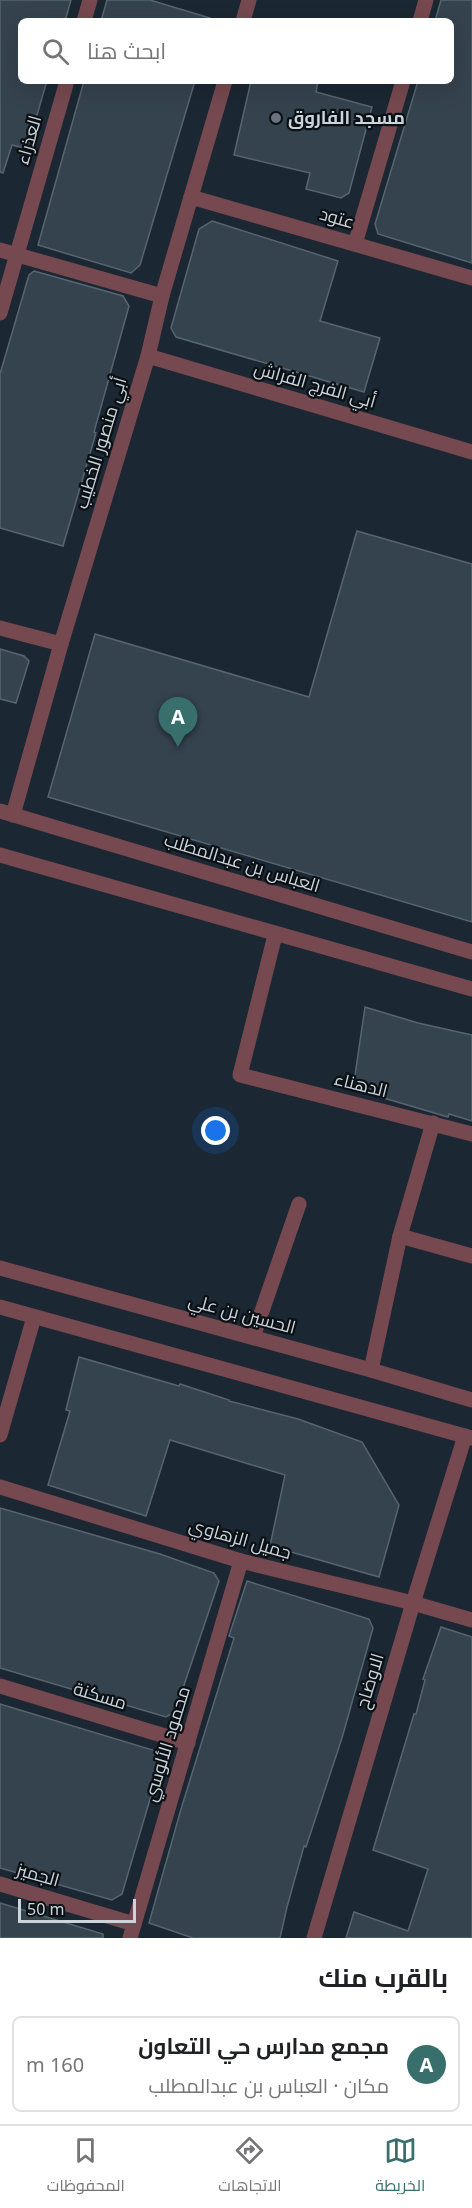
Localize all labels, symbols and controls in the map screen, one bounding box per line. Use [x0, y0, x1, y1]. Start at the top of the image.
search box [18, 18, 454, 84]
icon: search [39, 35, 72, 68]
text: ابحث هنا [87, 35, 166, 65]
place label: مسجد الفاروق [288, 105, 405, 129]
marker: مسجد الفاروق [269, 111, 283, 125]
street label: العذراء [10, 112, 46, 167]
street label: عتود [317, 201, 357, 233]
street label: أبي الفرج الفراش [251, 355, 379, 416]
street label: أبي منصور الخطيب [69, 374, 134, 512]
pin: A [158, 698, 198, 747]
street label: العباس بن عبدالمطلب [162, 827, 323, 897]
street label: الدهناء [332, 1066, 390, 1102]
your location [201, 1116, 230, 1145]
street label: الحسين بن علي [185, 1287, 299, 1342]
street label: جميل الزهاوي [185, 1512, 294, 1567]
street label: الاوضاح [349, 1650, 390, 1712]
street label: مسكنة [71, 1676, 130, 1714]
street label: محمود الألوسي [137, 1683, 197, 1805]
street label: الجميز [13, 1856, 62, 1892]
scale bar [18, 1896, 136, 1924]
text: 50 m [27, 1898, 64, 1920]
text: بالقرب منك [319, 1959, 448, 1995]
text: مجمع مدارس حي التعاون [138, 2030, 389, 2060]
text: 160 m [26, 2051, 84, 2078]
text: A [420, 2051, 433, 2078]
text: مكان · العباس بن عبدالمطلب [148, 2072, 389, 2099]
tab: المحفوظات [47, 2134, 125, 2200]
tab: الاتجاهات [218, 2134, 282, 2200]
tab: الخريطة [375, 2134, 425, 2200]

